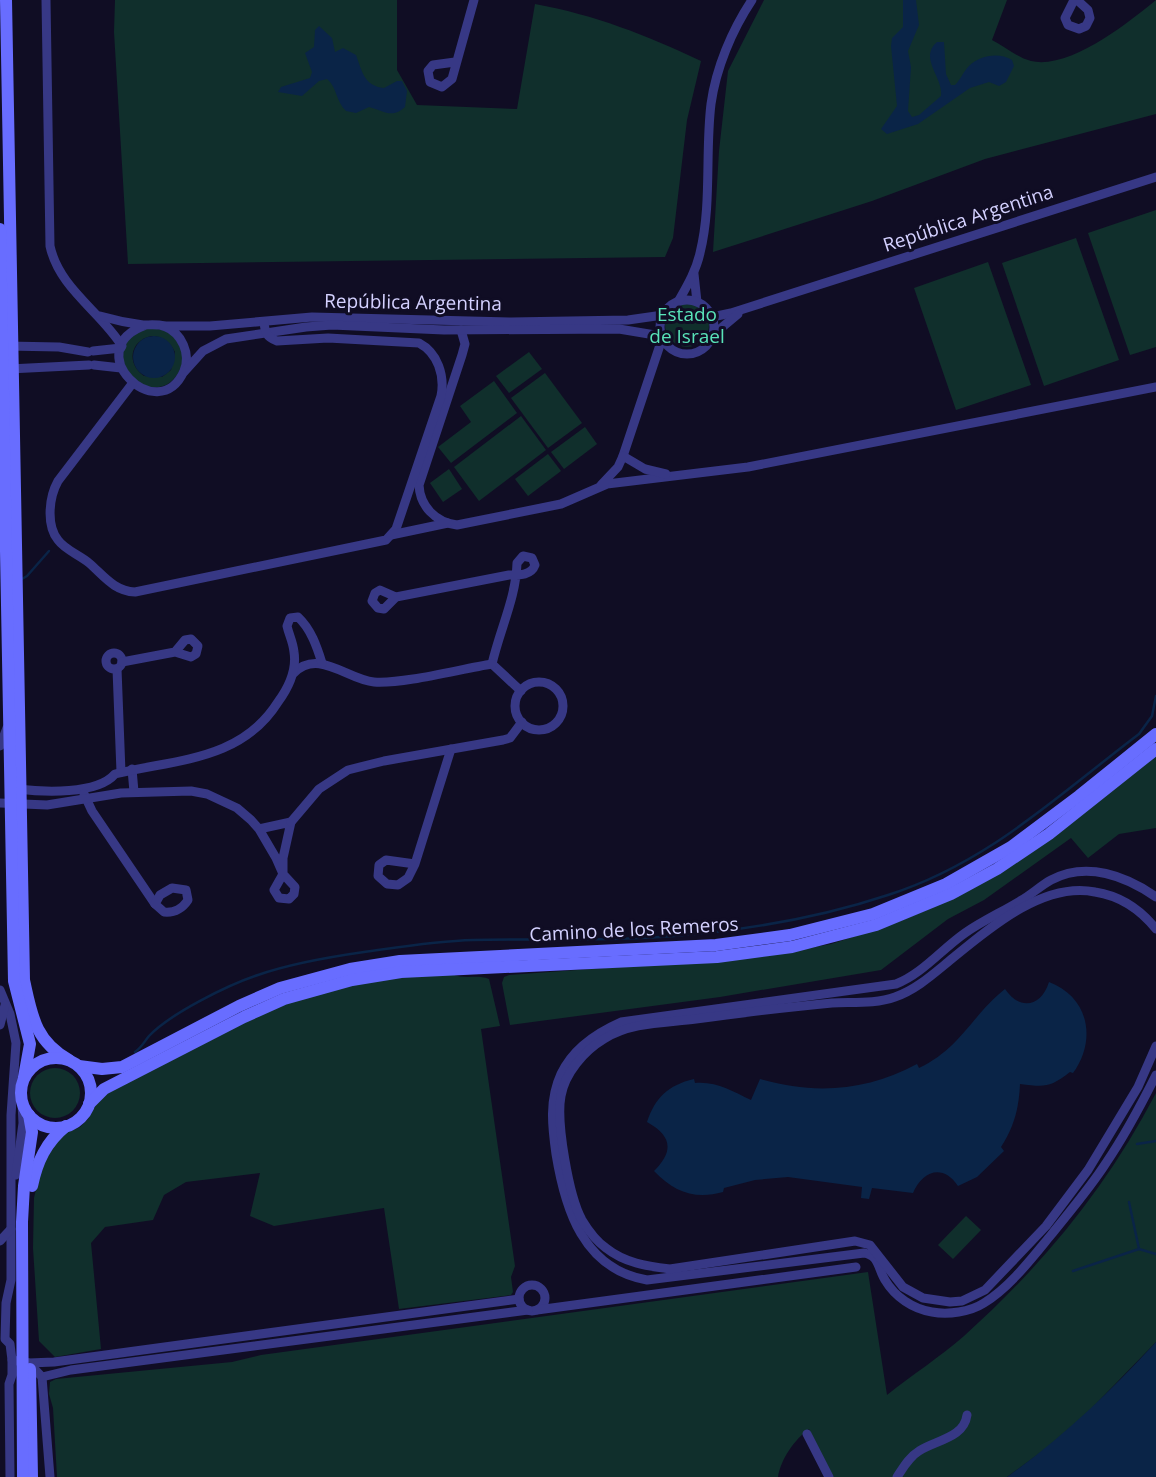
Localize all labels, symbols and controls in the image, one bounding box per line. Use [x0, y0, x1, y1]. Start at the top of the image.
street label: República Argentina [879, 178, 1057, 258]
street label: República Argentina [324, 287, 502, 317]
park label: Estado de Israel [649, 301, 725, 349]
street label: Camino de los Remeros [529, 911, 739, 947]

